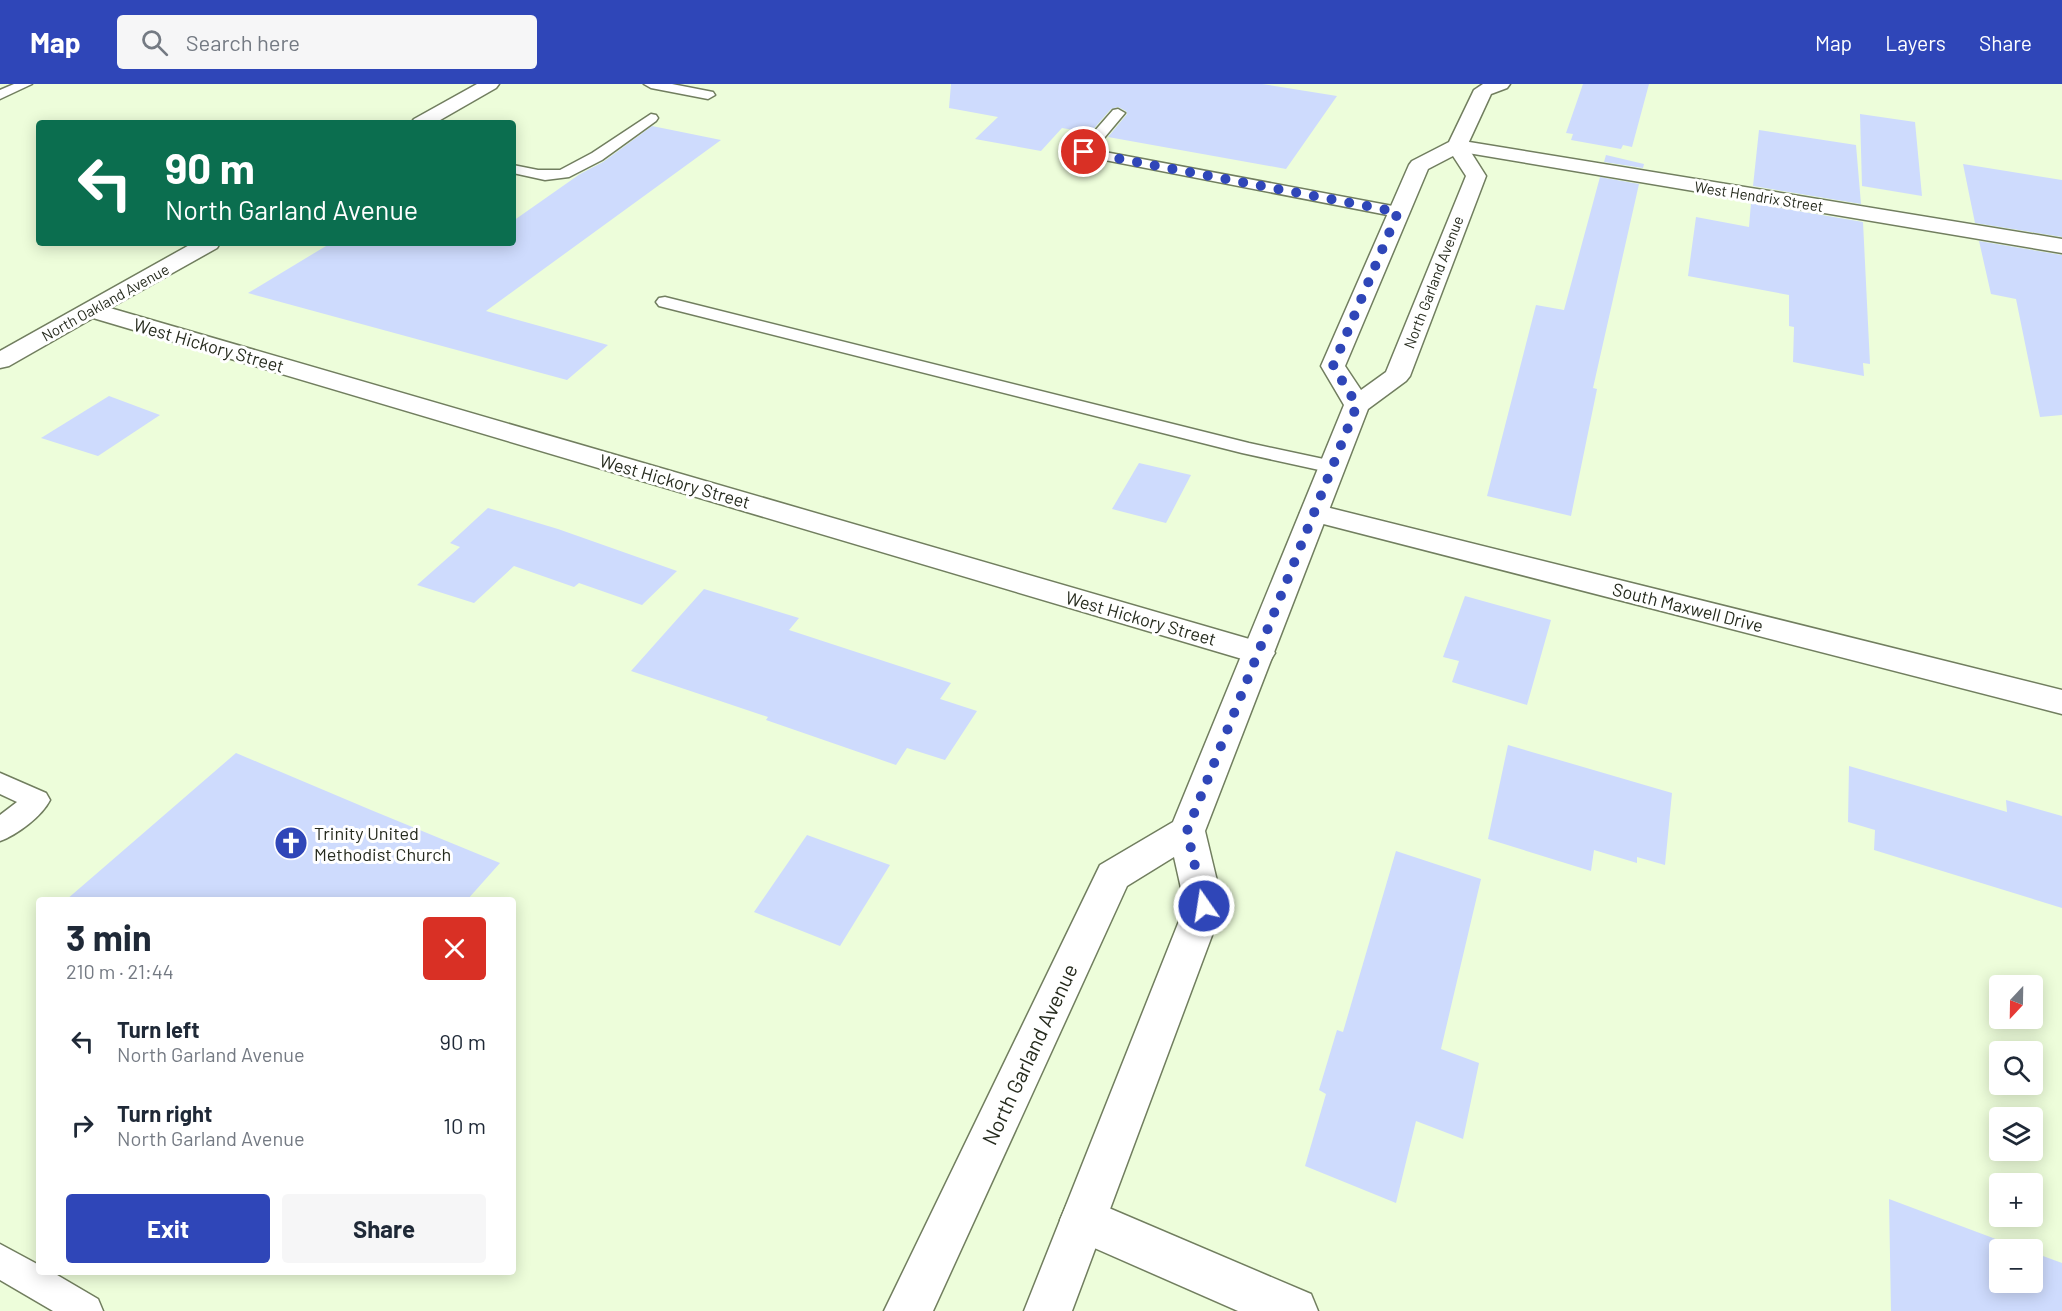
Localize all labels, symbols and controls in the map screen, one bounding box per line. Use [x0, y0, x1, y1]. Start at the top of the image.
search box [117, 15, 537, 69]
text: Map [30, 25, 81, 59]
icon: search [138, 26, 171, 59]
text: Search here [186, 29, 300, 55]
text: Map [1815, 30, 1852, 55]
text: Layers [1885, 30, 1946, 55]
text: Share [1979, 30, 2032, 55]
pin [1058, 126, 1109, 177]
icon: arrive [1067, 135, 1100, 168]
text: 90 m [165, 142, 255, 192]
icon: left [66, 144, 144, 222]
street label: West Hendrix Street [1693, 177, 1825, 215]
text: North Garland Avenue [165, 193, 418, 225]
street label: North Garland Avenue [1399, 213, 1467, 351]
street label: North Oakland Avenue [38, 259, 172, 345]
street label: West Hickory Street [131, 313, 287, 377]
street label: West Hickory Street [597, 449, 753, 513]
street label: South Maxwell Drive [1610, 578, 1766, 636]
street label: West Hickory Street [1063, 586, 1219, 650]
place label: Trinity United Methodist Church [314, 822, 451, 865]
church icon: Trinity United Methodist Church [273, 825, 309, 861]
position arrow [1172, 874, 1236, 938]
text: 3 min [66, 915, 152, 958]
button: close [423, 917, 486, 980]
text: 210 m · 21:44 [66, 959, 174, 983]
street label: North Garland Avenue [976, 959, 1082, 1149]
north arrow [1989, 975, 2043, 1029]
map controls [1989, 975, 2043, 1293]
text: Turn left [117, 1016, 200, 1042]
icon: left [66, 1025, 99, 1058]
text: 90 m [440, 1028, 486, 1054]
button: search [1989, 1041, 2043, 1095]
text: North Garland Avenue [117, 1042, 305, 1066]
text: Turn right [117, 1100, 212, 1126]
button: layers [1989, 1107, 2043, 1161]
icon: right [66, 1109, 99, 1142]
text: 10 m [443, 1112, 486, 1138]
text: North Garland Avenue [117, 1126, 305, 1150]
button: + [1989, 1173, 2043, 1227]
button: Exit [66, 1194, 270, 1263]
button: Share [282, 1194, 486, 1263]
button: − [1989, 1239, 2043, 1293]

